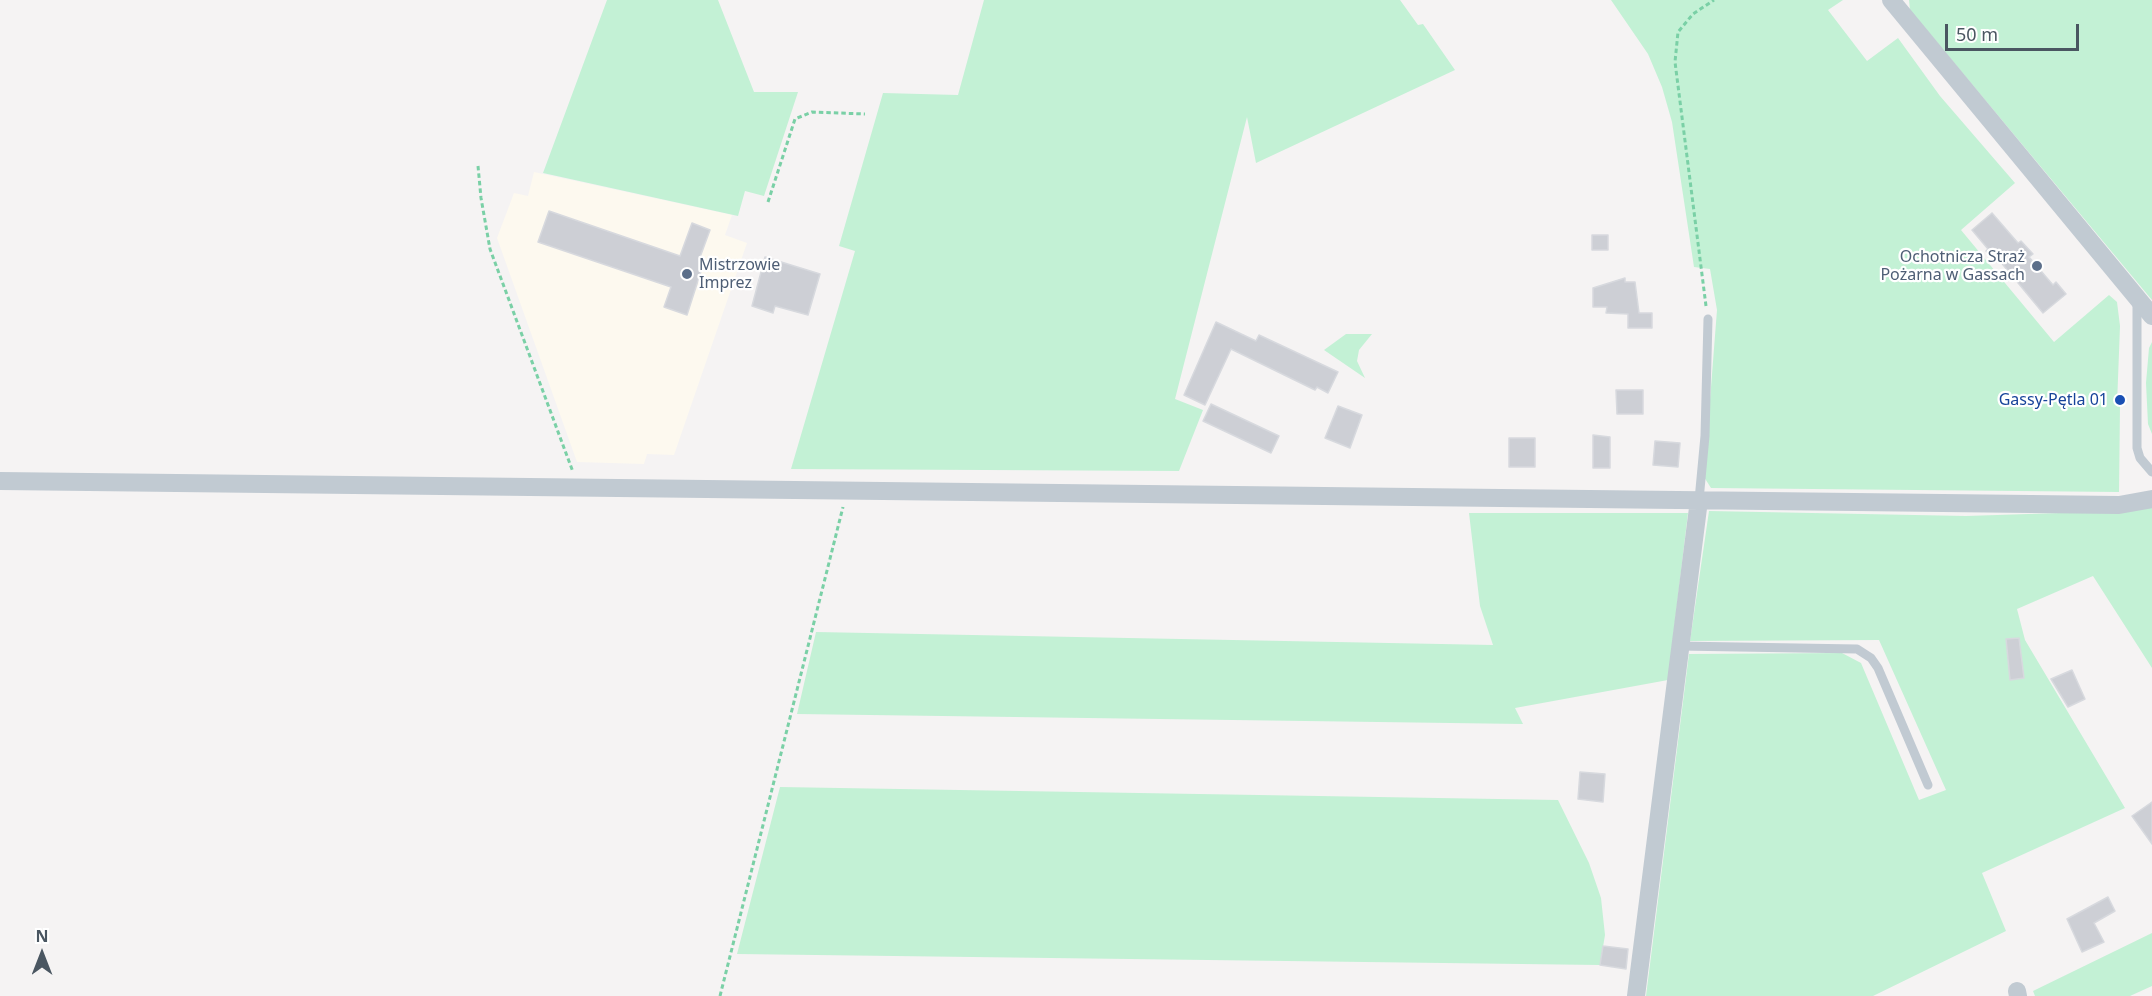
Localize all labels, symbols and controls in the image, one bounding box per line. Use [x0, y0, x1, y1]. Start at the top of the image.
scale bar [1948, 12, 2082, 50]
text: 50 m [1956, 22, 1998, 46]
place label: Ochotnicza Straż Pożarna w Gassach [1880, 247, 2025, 285]
place label: Mistrzowie Imprez [699, 255, 780, 293]
marker: Ochotnicza Straż Pożarna w Gassach [2030, 259, 2044, 273]
marker: Mistrzowie Imprez [680, 267, 694, 281]
place label: Gassy-Pętla 01 [1999, 390, 2108, 410]
marker: Gassy-Pętla 01 [2113, 393, 2127, 407]
north arrow [12, 924, 72, 984]
text: N [35, 925, 49, 947]

